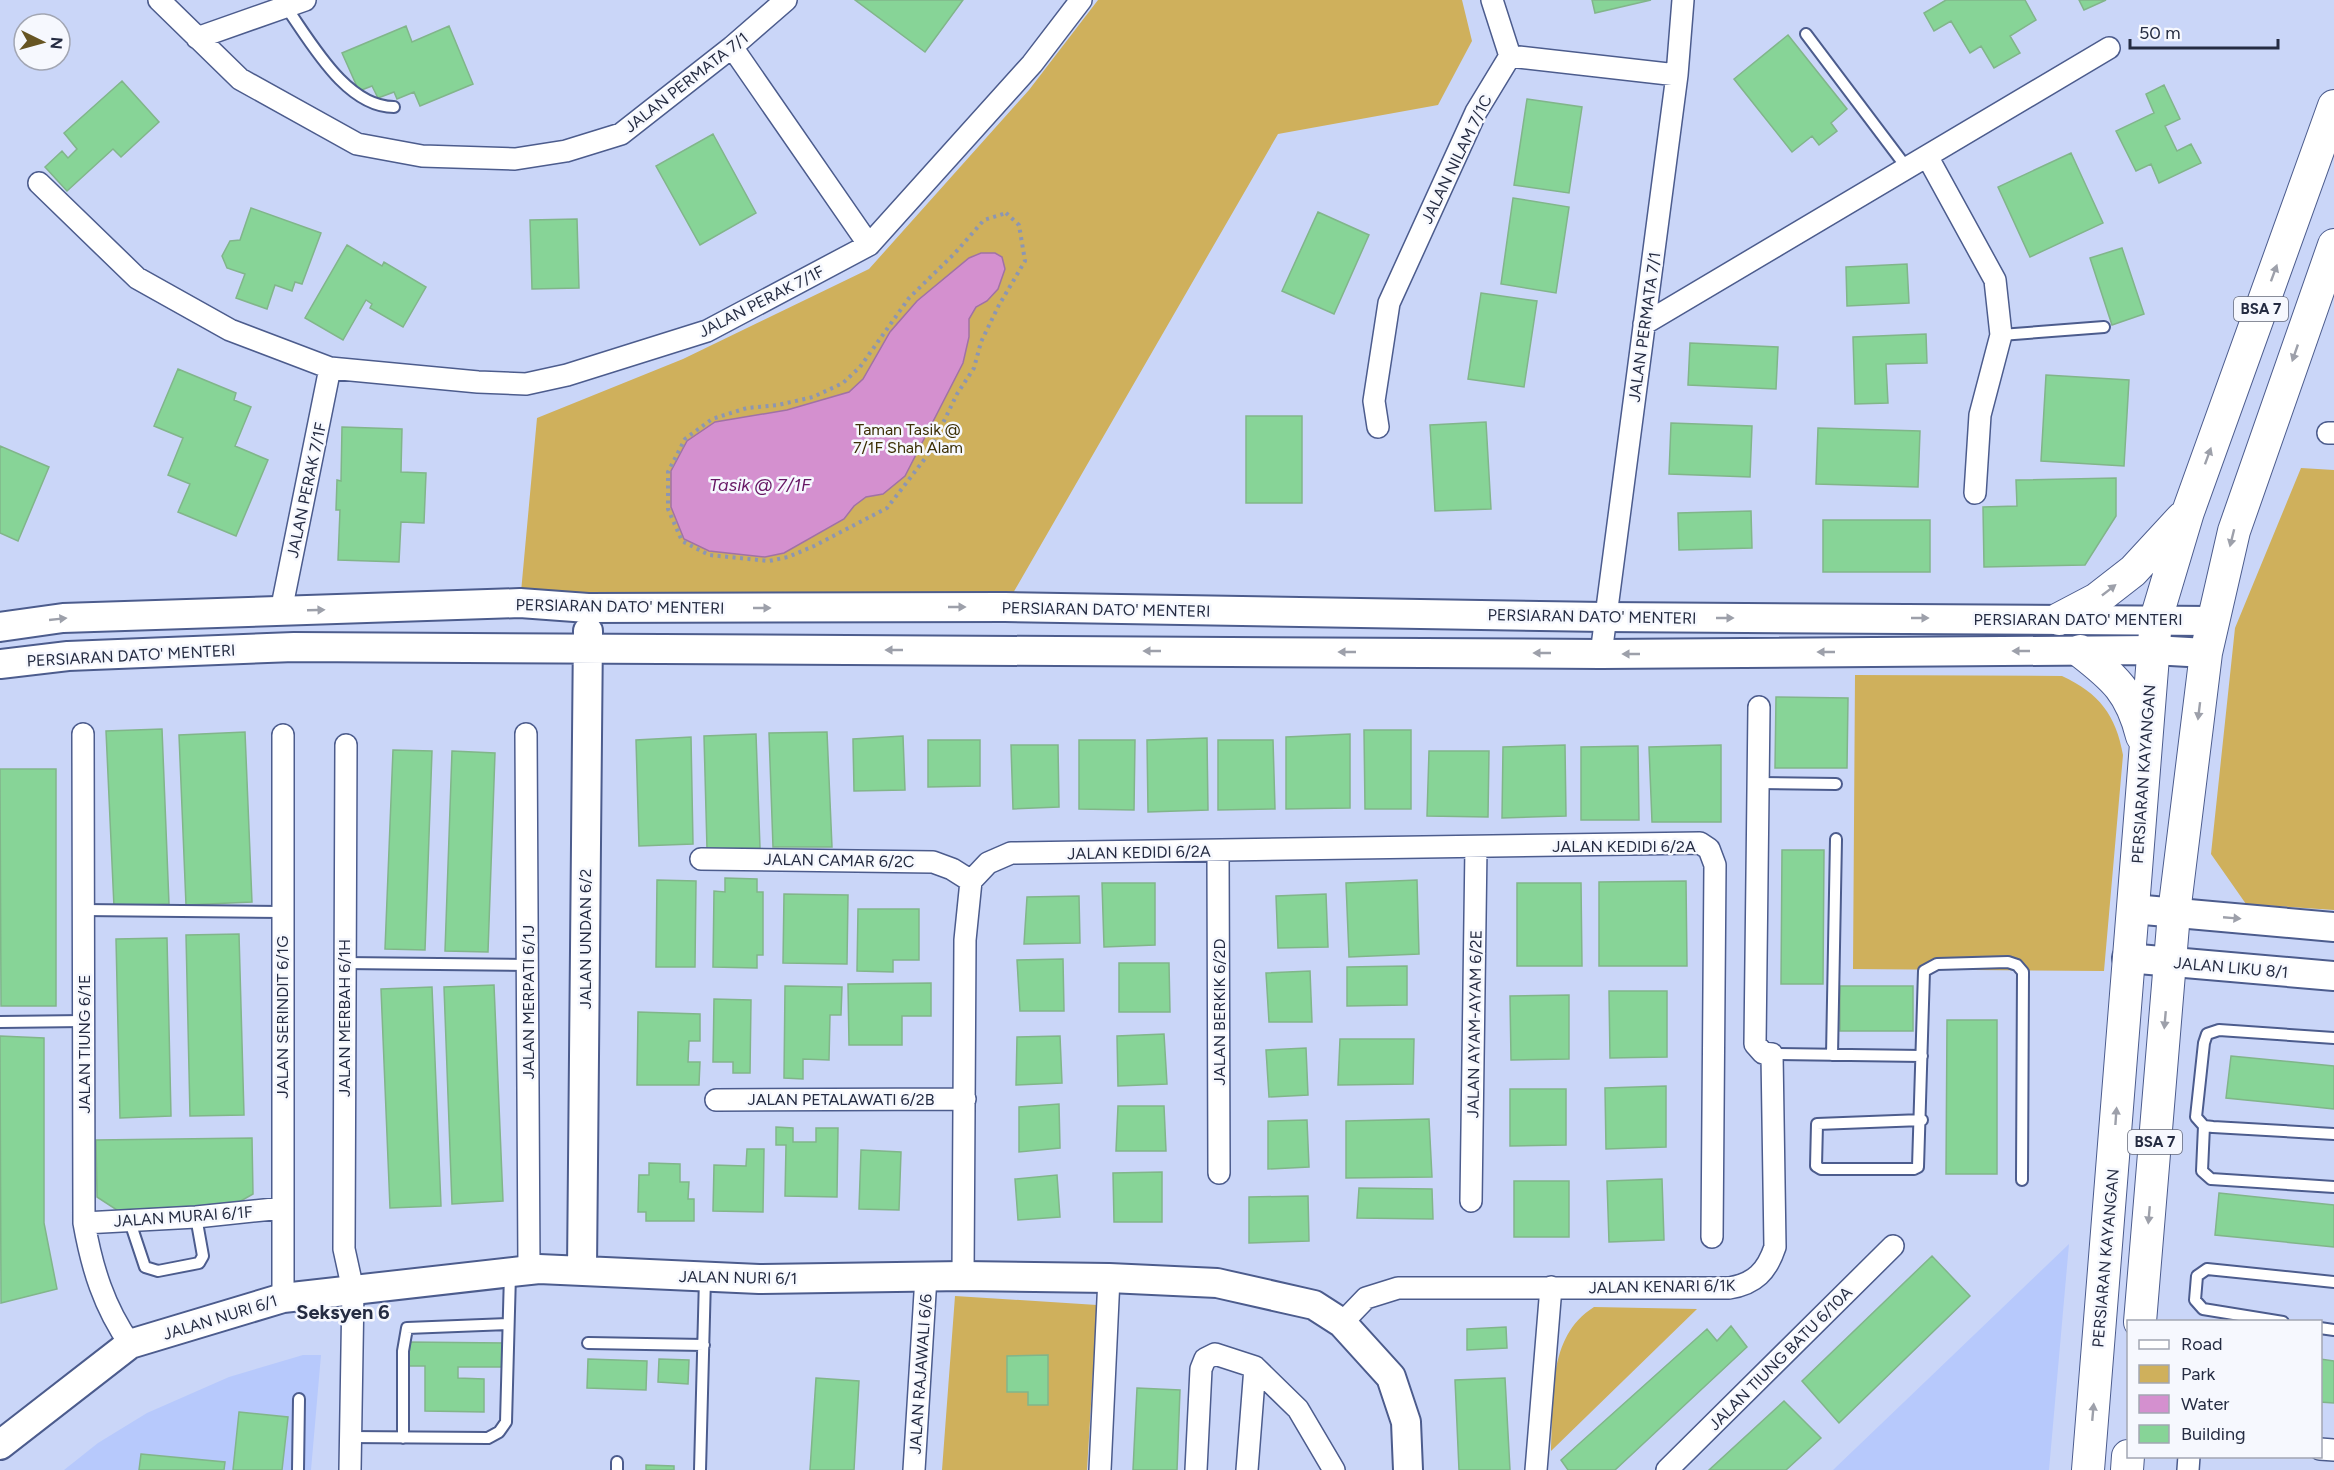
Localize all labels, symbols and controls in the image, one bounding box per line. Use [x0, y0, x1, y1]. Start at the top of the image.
north arrow [12, 12, 72, 72]
scale bar [2130, 12, 2278, 50]
text: 50 m [2139, 22, 2181, 44]
street label: JALAN PERMATA 7/1 [621, 28, 752, 136]
text: N [46, 36, 66, 50]
street label: JALAN NILAM 7/1C [1417, 92, 1496, 227]
street label: JALAN PERMATA 7/1 [1625, 251, 1664, 403]
street label: JALAN PERAK 7/1F [695, 262, 827, 341]
one-way arrow [2270, 264, 2280, 282]
road number: BSA 7 [2234, 297, 2288, 321]
one-way arrow [2289, 344, 2299, 362]
street label: JALAN PERAK 7/1F [283, 420, 330, 560]
park label: Taman Tasik @ 7/1F Shah Alam [853, 420, 963, 457]
one-way arrow [2204, 447, 2214, 465]
water label: Tasik @ 7/1F [709, 474, 812, 496]
one-way arrow [2227, 529, 2237, 547]
one-way arrow [2102, 584, 2117, 596]
street label: PERSIARAN DATO' MENTERI [515, 595, 725, 618]
street label: PERSIARAN DATO' MENTERI [1001, 598, 1211, 621]
one-way arrow [948, 602, 967, 612]
one-way arrow [753, 603, 772, 613]
one-way arrow [306, 605, 325, 615]
street label: PERSIARAN DATO' MENTERI [1487, 605, 1697, 628]
street label: PERSIARAN DATO' MENTERI [1973, 610, 2183, 629]
one-way arrow [1716, 613, 1735, 623]
one-way arrow [1911, 613, 1930, 623]
one-way arrow [49, 614, 68, 624]
street label: PERSIARAN DATO' MENTERI [26, 641, 236, 670]
one-way arrow [885, 645, 904, 655]
one-way arrow [2012, 646, 2031, 656]
one-way arrow [1143, 647, 1162, 656]
one-way arrow [1817, 647, 1836, 657]
one-way arrow [1338, 648, 1357, 657]
one-way arrow [1533, 649, 1552, 658]
one-way arrow [1622, 649, 1641, 659]
street label: PERSIARAN KAYANGAN [2128, 684, 2159, 864]
one-way arrow [2194, 702, 2204, 721]
street label: JALAN KEDIDI 6/2A [1552, 837, 1696, 856]
street label: JALAN KEDIDI 6/2A [1067, 842, 1211, 863]
street label: JALAN CAMAR 6/2C [763, 850, 915, 871]
street label: JALAN UNDAN 6/2 [576, 869, 595, 1009]
one-way arrow [2223, 913, 2242, 923]
street label: JALAN MERPATI 6/1J [519, 925, 538, 1079]
street label: JALAN AYAM-AYAM 6/2E [1463, 930, 1486, 1118]
street label: JALAN SERINDIT 6/1G [273, 936, 292, 1098]
street label: JALAN MERBAH 6/1H [335, 939, 354, 1097]
street label: JALAN BERKIK 6/2D [1210, 939, 1229, 1085]
street label: JALAN LIKU 8/1 [2173, 953, 2289, 982]
street label: JALAN TIUNG 6/1E [75, 975, 94, 1113]
one-way arrow [2160, 1011, 2170, 1030]
street label: JALAN PETALAWATI 6/2B [747, 1090, 935, 1109]
one-way arrow [2111, 1106, 2121, 1125]
road number: BSA 7 [2128, 1130, 2182, 1154]
street label: PERSIARAN KAYANGAN [2088, 1168, 2123, 1348]
street label: JALAN MURAI 6/1F [113, 1202, 253, 1231]
one-way arrow [2144, 1205, 2154, 1224]
street label: JALAN NURI 6/1 [679, 1267, 797, 1288]
street label: JALAN KENARI 6/1K [1588, 1276, 1736, 1297]
street label: JALAN TIUNG BATU 6/10A [1705, 1283, 1856, 1434]
street label: JALAN NURI 6/1 [161, 1291, 280, 1344]
street label: JALAN RAJAWALI 6/6 [905, 1293, 936, 1455]
district label: Seksyen 6 [296, 1300, 390, 1324]
legend [2127, 1320, 2322, 1458]
text: Road [2181, 1333, 2222, 1355]
text: Park [2181, 1363, 2216, 1385]
text: Water [2181, 1393, 2229, 1415]
one-way arrow [2088, 1402, 2097, 1421]
text: Building [2181, 1423, 2246, 1445]

